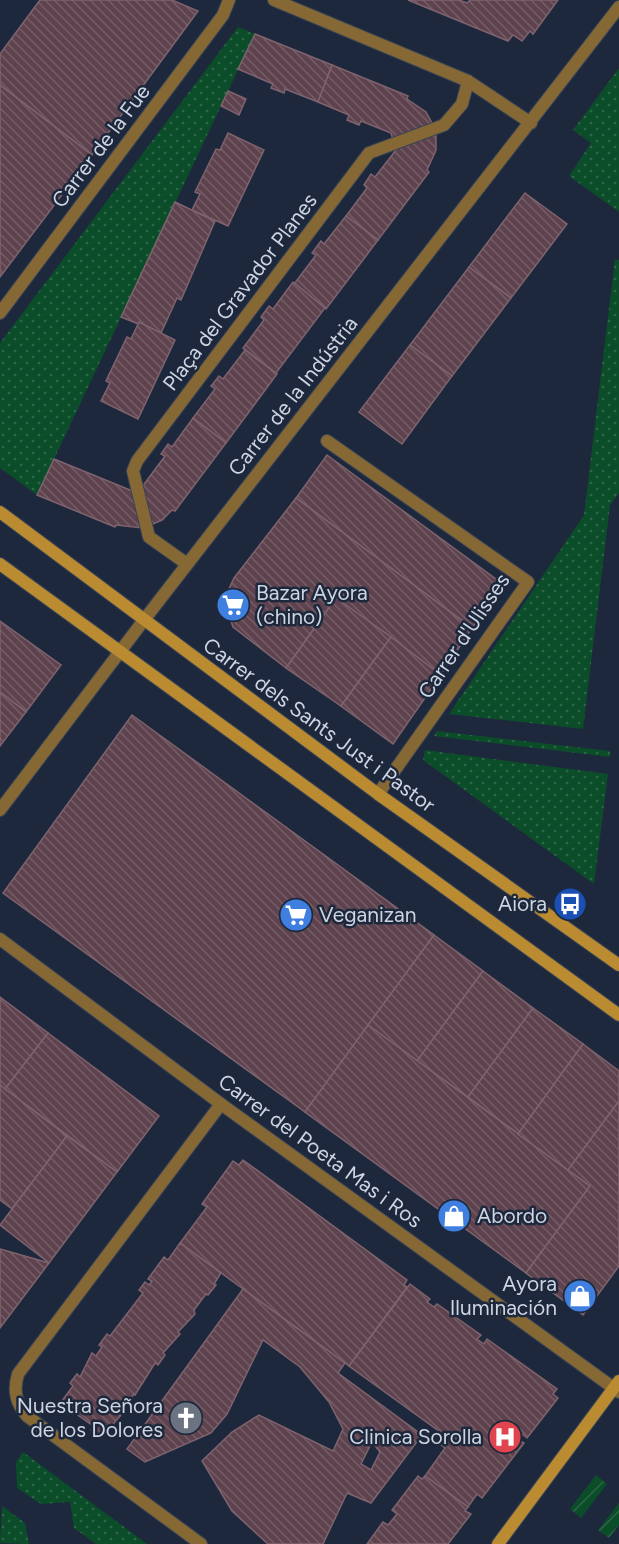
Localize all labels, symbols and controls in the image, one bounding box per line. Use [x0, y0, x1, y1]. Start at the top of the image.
street label: Carrer de la Fue [46, 79, 155, 212]
street label: Plaça del Gravador Planes [157, 188, 322, 395]
street label: Carrer de la Indústria [223, 311, 363, 480]
street label: Carrer d'Ulisses [413, 568, 515, 703]
place label: Bazar Ayora (chino) [256, 580, 368, 629]
supermarket icon: Bazar Ayora (chino) [215, 587, 251, 623]
street label: Carrer dels Sants Just i Pastor [198, 632, 440, 817]
bus stop icon: Aiora [552, 886, 588, 922]
place label: Aiora [498, 891, 547, 916]
supermarket icon: Veganizan [278, 897, 314, 933]
place label: Veganizan [319, 902, 417, 927]
street label: Carrer del Poeta Mas i Ros [214, 1068, 427, 1233]
shop icon: Abordo [436, 1198, 472, 1234]
place label: Abordo [477, 1203, 547, 1228]
place label: Ayora Iluminación [450, 1271, 557, 1320]
shop icon: Ayora Iluminación [562, 1278, 598, 1314]
place label: Nuestra Señora de los Dolores [17, 1393, 163, 1442]
church icon: Nuestra Señora de los Dolores [168, 1400, 204, 1436]
hospital icon: Clinica Sorolla [487, 1419, 523, 1455]
place label: Clinica Sorolla [349, 1424, 482, 1449]

